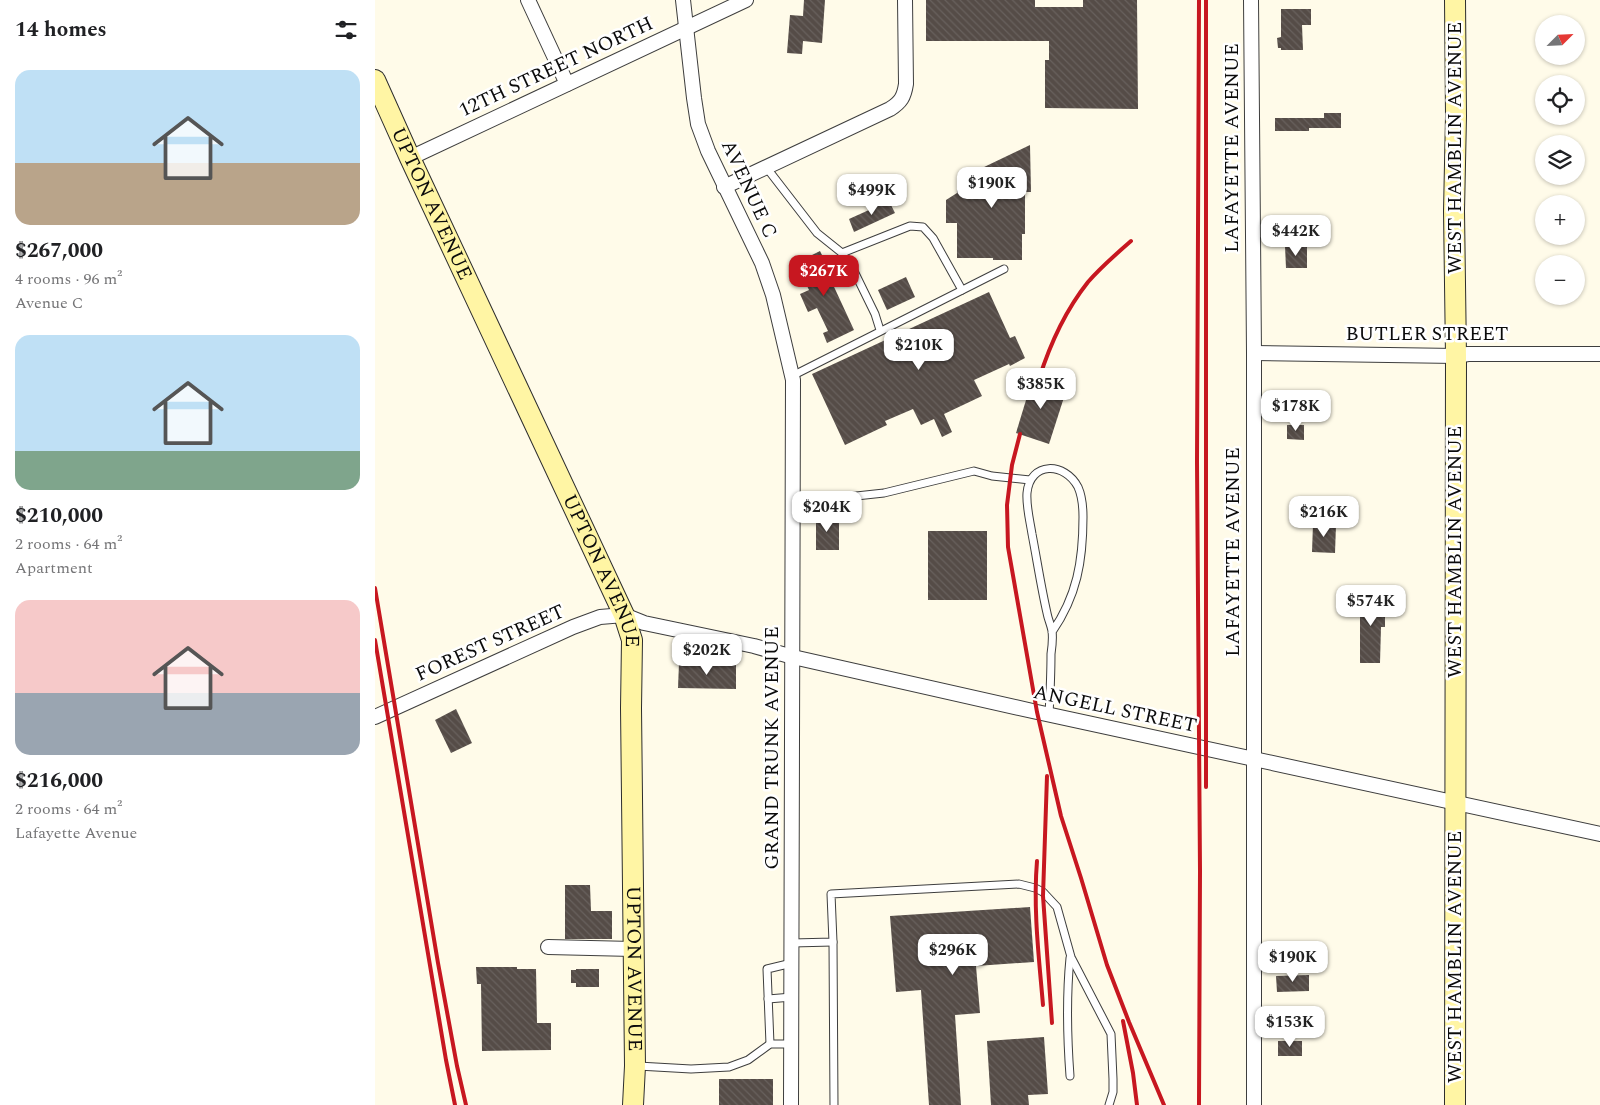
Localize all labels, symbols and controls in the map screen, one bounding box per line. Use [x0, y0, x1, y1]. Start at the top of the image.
street label: 12TH STREET NORTH [454, 9, 658, 125]
text: 14 homes [15, 14, 107, 46]
north arrow [1535, 15, 1585, 65]
map controls [1535, 15, 1585, 305]
icon: filters [332, 16, 360, 44]
street label: WEST HAMBLIN AVENUE [1440, 22, 1470, 274]
street label: LAFAYETTE AVENUE [1217, 43, 1247, 253]
button: locate [1535, 75, 1585, 125]
icon: home [143, 103, 233, 193]
street label: UPTON AVENUE [383, 122, 480, 285]
street label: AVENUE C [713, 135, 785, 243]
button: layers [1535, 135, 1585, 185]
pin: $190K [957, 166, 1027, 209]
text: $190K [968, 171, 1016, 195]
pin: $499K [837, 174, 907, 216]
text: $499K [848, 178, 896, 202]
button: + [1535, 195, 1585, 245]
pin: $442K [1261, 214, 1331, 257]
text: $442K [1272, 219, 1320, 243]
text: $267,000 [15, 235, 103, 267]
pin: $267K [789, 254, 859, 297]
button: − [1535, 255, 1585, 305]
text: $267K [800, 259, 848, 283]
text: 4 rooms · 96 m² [15, 267, 122, 291]
text: Avenue C [15, 291, 83, 315]
street label: BUTLER STREET [1346, 319, 1509, 349]
pin: $210K [884, 328, 954, 371]
text: $210K [895, 333, 943, 357]
icon: home [143, 368, 233, 458]
pin: $385K [1006, 368, 1076, 410]
text: $385K [1017, 372, 1065, 396]
pin: $178K [1261, 390, 1331, 432]
text: $178K [1272, 394, 1320, 418]
street label: WEST HAMBLIN AVENUE [1440, 426, 1470, 678]
street label: LAFAYETTE AVENUE [1218, 447, 1248, 657]
street label: UPTON AVENUE [554, 489, 647, 648]
pin: $204K [792, 490, 862, 533]
text: $204K [803, 495, 851, 519]
pin: $216K [1289, 496, 1359, 538]
text: $210,000 [15, 500, 103, 532]
text: $216K [1300, 500, 1348, 524]
text: 2 rooms · 64 m² [15, 532, 122, 556]
text: Apartment [15, 556, 93, 580]
pin: $574K [1336, 584, 1406, 627]
text: $574K [1347, 589, 1395, 613]
street label: FOREST STREET [411, 597, 569, 689]
street label: GRAND TRUNK AVENUE [757, 626, 787, 870]
icon: home [143, 633, 233, 723]
pin: $202K [672, 634, 742, 676]
text: $202K [683, 638, 731, 662]
street label: ANGELL STREET [1031, 677, 1199, 741]
text: $216,000 [15, 765, 103, 797]
text: 2 rooms · 64 m² [15, 797, 122, 821]
text: Lafayette Avenue [15, 821, 137, 845]
street label: WEST HAMBLIN AVENUE [1440, 831, 1470, 1083]
street label: UPTON AVENUE [618, 886, 650, 1052]
pin: $296K [918, 934, 988, 976]
text: $296K [929, 938, 977, 962]
pin: $190K [1258, 940, 1328, 983]
text: $190K [1269, 945, 1317, 969]
pin: $153K [1255, 1006, 1325, 1048]
text: $153K [1266, 1010, 1314, 1034]

